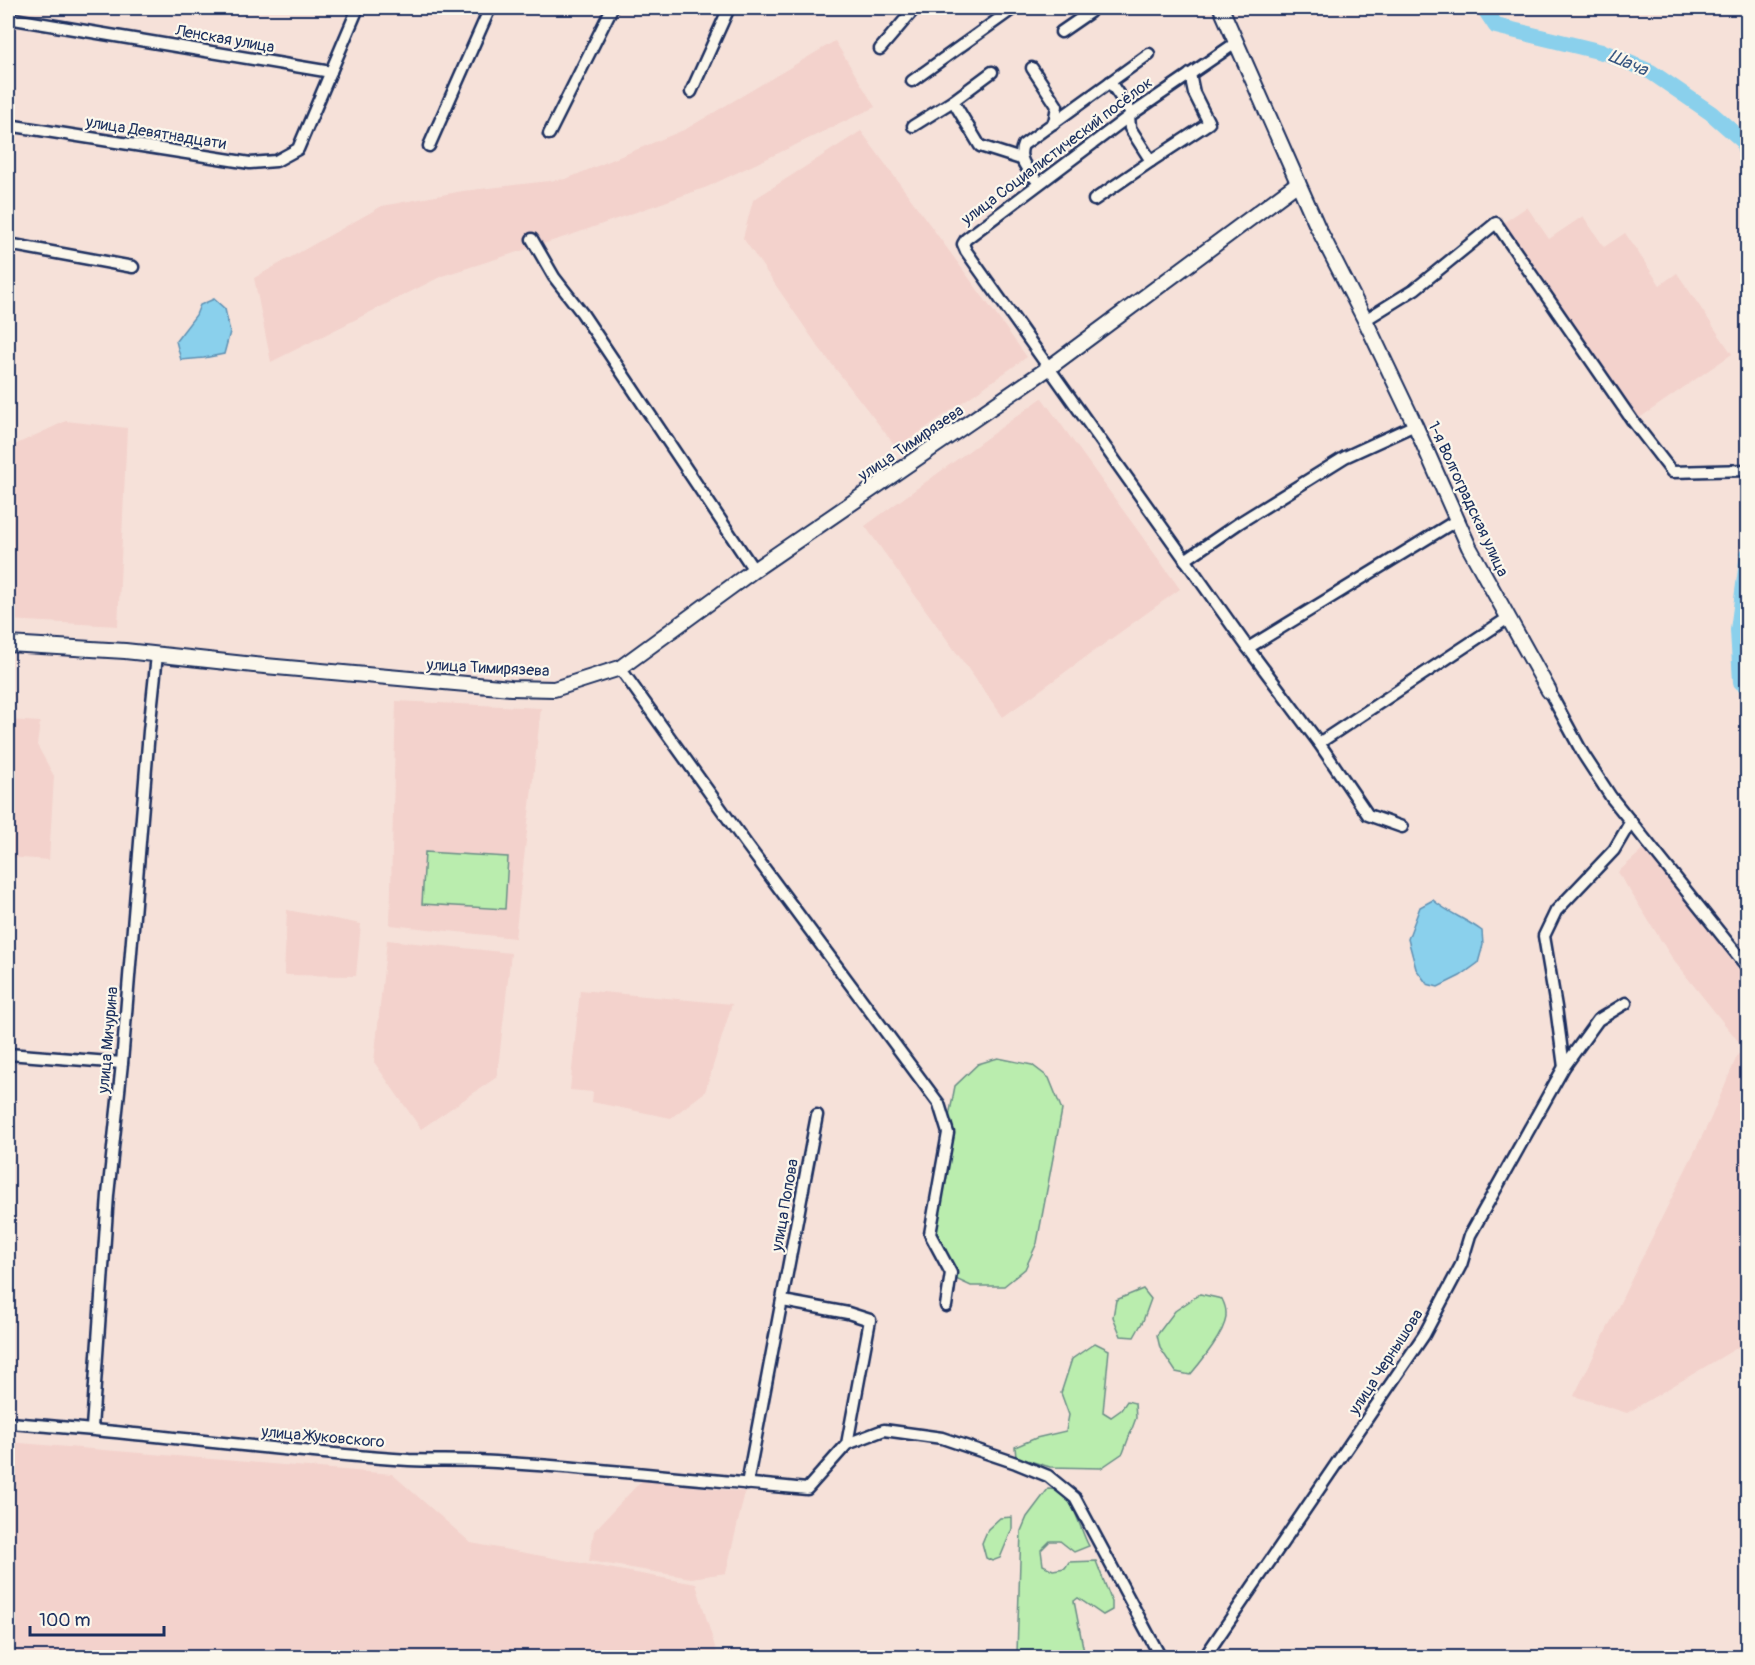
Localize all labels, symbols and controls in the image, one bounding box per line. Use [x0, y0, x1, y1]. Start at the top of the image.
street label: Ленская улица [173, 20, 276, 58]
water label: Шача [1605, 44, 1653, 82]
street label: улица Социалистический посёлок [957, 73, 1157, 230]
street label: улица Девятнадцати [83, 112, 228, 154]
street label: улица Тимирязева [854, 400, 968, 486]
street label: 1-я Волгоградская улица [1423, 418, 1513, 580]
street label: улица Тимирязева [425, 655, 550, 681]
street label: улица Мичурина [93, 986, 123, 1095]
street label: улица Попова [767, 1157, 803, 1254]
street label: улица Чернышова [1344, 1305, 1428, 1419]
street label: улица Жуковского [260, 1422, 386, 1452]
scale bar [30, 1599, 164, 1637]
text: 100 m [39, 1609, 91, 1632]

